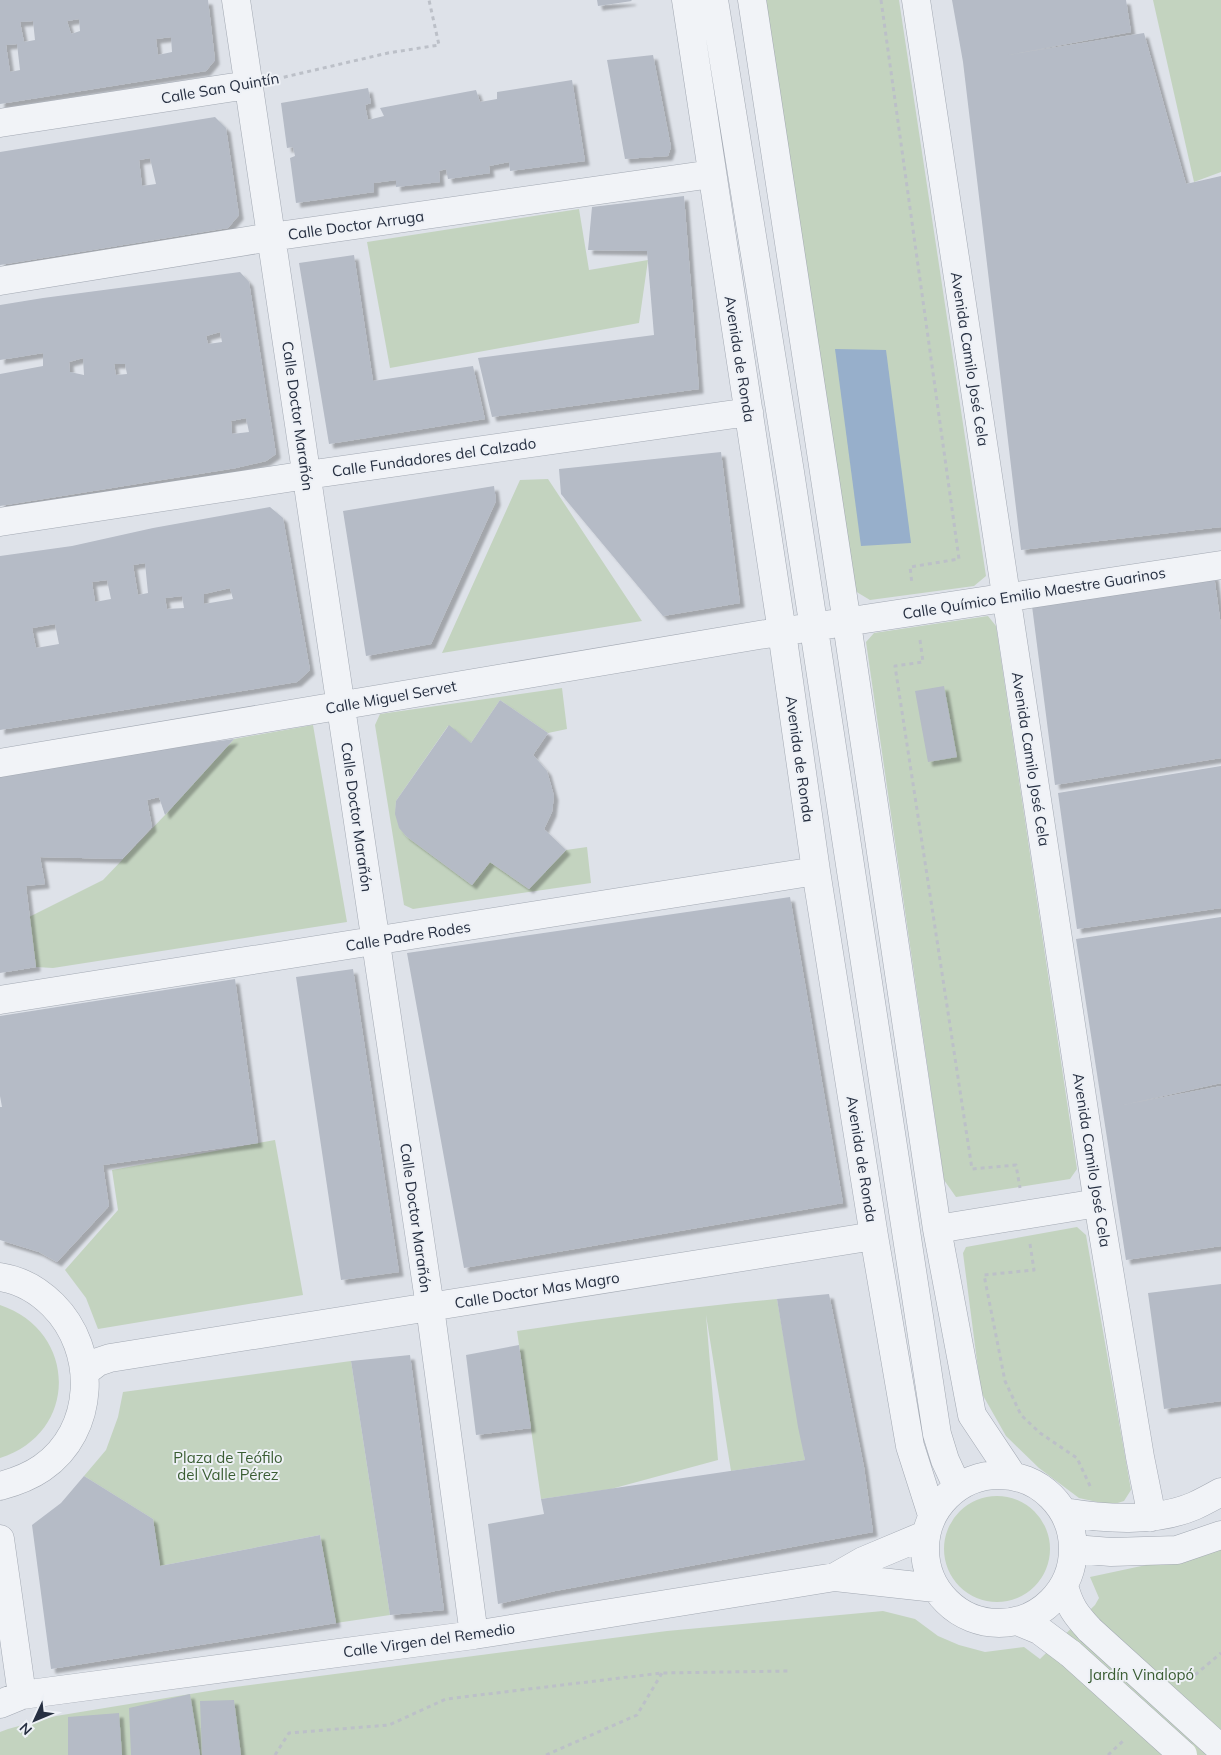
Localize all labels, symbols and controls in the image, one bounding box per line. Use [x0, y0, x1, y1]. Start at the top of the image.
street label: Calle San Quintín [160, 68, 280, 108]
street label: Calle Doctor Arruga [287, 206, 425, 244]
street label: Avenida Camilo José Cela [947, 270, 993, 448]
street label: Avenida de Ronda [721, 295, 759, 423]
street label: Calle Doctor Marañón [278, 340, 318, 492]
street label: Calle Fundadores del Calzado [331, 433, 537, 481]
street label: Calle Químico Emilio Maestre Guarinos [901, 563, 1167, 623]
street label: Avenida Camilo José Cela [1008, 670, 1054, 848]
street label: Calle Miguel Servet [324, 676, 458, 718]
street label: Avenida de Ronda [782, 695, 818, 823]
street label: Calle Doctor Marañón [337, 741, 377, 893]
street label: Calle Padre Rodes [344, 917, 472, 955]
street label: Avenida Camilo José Cela [1069, 1071, 1115, 1249]
street label: Avenida de Ronda [843, 1095, 881, 1223]
street label: Calle Doctor Marañón [396, 1142, 436, 1294]
street label: Calle Doctor Mas Magro [453, 1268, 621, 1312]
park label: Plaza de Teófilo del Valle Pérez [173, 1448, 283, 1484]
street label: Calle Virgen del Remedio [342, 1619, 516, 1661]
park label: Jardín Vinalopó [1088, 1665, 1194, 1684]
north arrow [10, 1695, 60, 1745]
text: N [16, 1719, 36, 1739]

